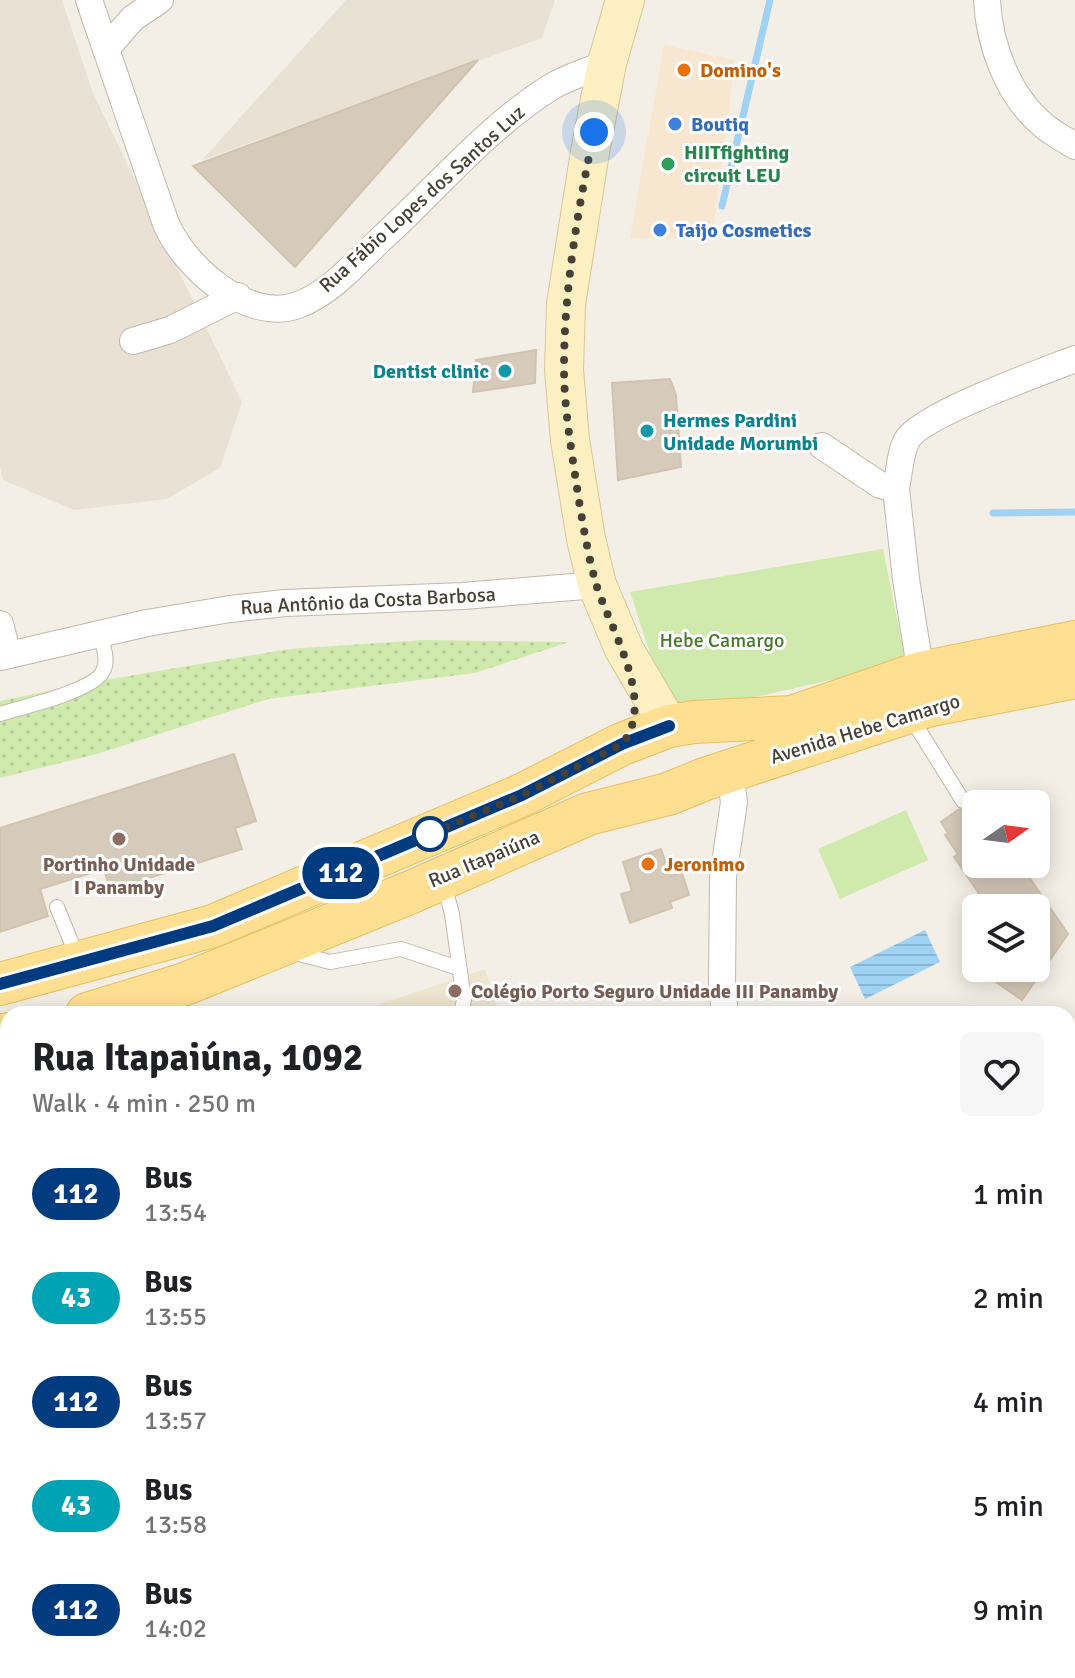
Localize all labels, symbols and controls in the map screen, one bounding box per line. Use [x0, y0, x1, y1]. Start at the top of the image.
place label: Domino's [700, 58, 781, 83]
marker: Domino's [675, 61, 693, 79]
street label: Rua Fábio Lopes dos Santos Luz [314, 100, 530, 298]
your location [574, 112, 614, 152]
place label: Boutiq [691, 112, 749, 137]
marker: Boutiq [666, 115, 684, 133]
place label: HIITfighting circuit LEU [684, 140, 790, 188]
marker: HIITfighting circuit LEU [659, 155, 677, 173]
place label: Taijo Cosmetics [676, 218, 811, 243]
marker: Taijo Cosmetics [651, 221, 669, 239]
place label: Dentist clinic [373, 359, 489, 384]
marker: Dentist clinic [496, 362, 514, 380]
place label: Hermes Pardini Unidade Morumbi [663, 408, 818, 456]
marker: Hermes Pardini Unidade Morumbi [638, 422, 656, 440]
street label: Rua Antônio da Costa Barbosa [240, 582, 496, 620]
park label: Hebe Camargo [660, 628, 784, 653]
street label: Avenida Hebe Camargo [767, 688, 963, 770]
north arrow [962, 790, 1050, 878]
map controls [962, 790, 1050, 982]
unlabelled marker [413, 817, 447, 851]
street label: Rua Itapaiúna [425, 824, 543, 894]
marker: Portinho Unidade I Panamby [110, 830, 128, 848]
line badge: 112 [295, 847, 387, 899]
place label: Portinho Unidade I Panamby [43, 852, 195, 900]
place label: Jeronimo [664, 852, 745, 877]
marker: Jeronimo [639, 855, 657, 873]
text: 112 [318, 856, 364, 890]
button: layers [962, 894, 1050, 982]
place label: Colégio Porto Seguro Unidade III Panamby [471, 979, 838, 1004]
marker: Colégio Porto Seguro Unidade III Panamby [446, 982, 464, 1000]
button: heart [960, 1032, 1044, 1116]
text: Rua Itapaiúna, 1092 [32, 1034, 363, 1081]
text: Walk · 4 min · 250 m [32, 1088, 256, 1120]
text: Bus [144, 1160, 192, 1197]
text: 1 min [973, 1176, 1044, 1213]
text: 112 [53, 1177, 99, 1211]
text: 13:54 [144, 1197, 207, 1229]
text: Bus [144, 1264, 192, 1301]
text: 2 min [973, 1280, 1044, 1317]
text: 43 [61, 1281, 91, 1315]
text: 13:55 [144, 1301, 207, 1333]
text: Bus [144, 1368, 192, 1405]
text: 4 min [973, 1384, 1044, 1421]
text: 112 [53, 1385, 99, 1419]
text: 13:57 [144, 1405, 207, 1437]
text: Bus [144, 1472, 192, 1509]
text: 5 min [973, 1488, 1044, 1525]
text: 43 [61, 1489, 91, 1523]
text: 13:58 [144, 1509, 207, 1541]
text: Bus [144, 1576, 192, 1613]
text: 9 min [973, 1592, 1044, 1629]
text: 112 [53, 1593, 99, 1627]
text: 14:02 [144, 1613, 207, 1645]

